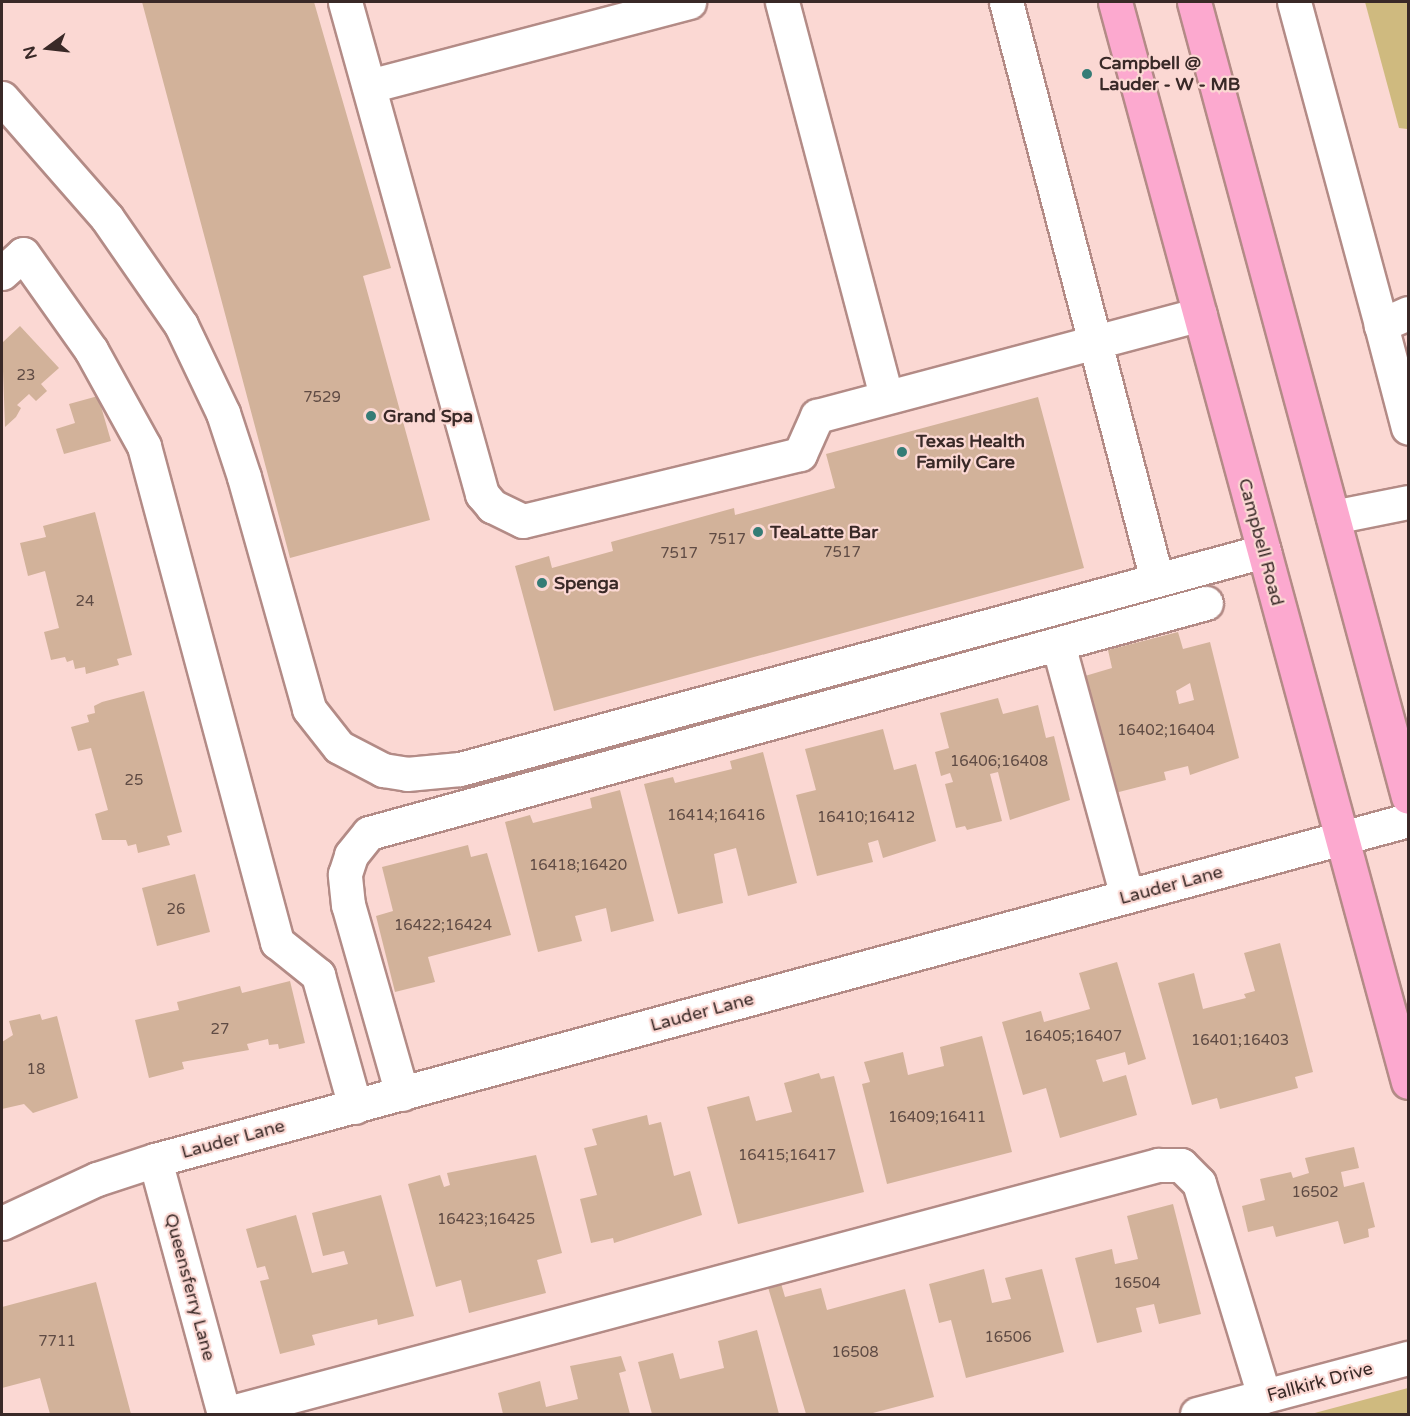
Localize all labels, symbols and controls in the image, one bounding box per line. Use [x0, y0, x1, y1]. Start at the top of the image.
north arrow [18, 18, 78, 78]
text: N [19, 44, 42, 61]
place label: Campbell @ Lauder - W - MB [1099, 53, 1240, 96]
marker: Campbell @ Lauder - W - MB [1080, 67, 1094, 81]
house number: 23 [17, 367, 35, 385]
house number: 7529 [303, 389, 341, 407]
place label: Grand Spa [383, 405, 473, 427]
marker: Grand Spa [364, 409, 378, 423]
place label: Texas Health Family Care [916, 431, 1025, 474]
marker: Texas Health Family Care [893, 443, 911, 461]
street label: Campbell Road [1234, 476, 1288, 608]
place label: TeaLatte Bar [770, 521, 878, 543]
marker: TeaLatte Bar [751, 525, 765, 539]
house number: 7517 [708, 531, 746, 549]
house number: 7517 [823, 544, 861, 562]
house number: 7517 [660, 545, 698, 563]
place label: Spenga [554, 572, 619, 594]
marker: Spenga [535, 576, 549, 590]
house number: 24 [76, 593, 94, 611]
house number: 16402;16404 [1117, 722, 1215, 740]
house number: 16406;16408 [950, 753, 1048, 771]
house number: 25 [125, 772, 143, 790]
house number: 16414;16416 [667, 807, 765, 825]
house number: 16410;16412 [817, 809, 915, 827]
house number: 16418;16420 [529, 857, 627, 875]
street label: Lauder Lane [1117, 861, 1225, 909]
house number: 26 [167, 901, 185, 919]
house number: 16422;16424 [394, 917, 492, 935]
street label: Lauder Lane [648, 988, 756, 1036]
house number: 27 [211, 1021, 229, 1039]
house number: 16405;16407 [1024, 1028, 1122, 1046]
house number: 16401;16403 [1191, 1032, 1289, 1050]
house number: 18 [27, 1061, 45, 1079]
house number: 16409;16411 [888, 1109, 986, 1127]
street label: Lauder Lane [179, 1115, 287, 1163]
house number: 16415;16417 [738, 1147, 836, 1165]
house number: 16502 [1291, 1184, 1339, 1202]
street label: Queensferry Lane [160, 1211, 220, 1363]
house number: 16423;16425 [437, 1211, 535, 1229]
house number: 16504 [1113, 1275, 1161, 1293]
house number: 16506 [984, 1329, 1032, 1347]
house number: 7711 [38, 1333, 76, 1351]
house number: 16508 [831, 1344, 879, 1362]
street label: Fallkirk Drive [1265, 1358, 1375, 1406]

